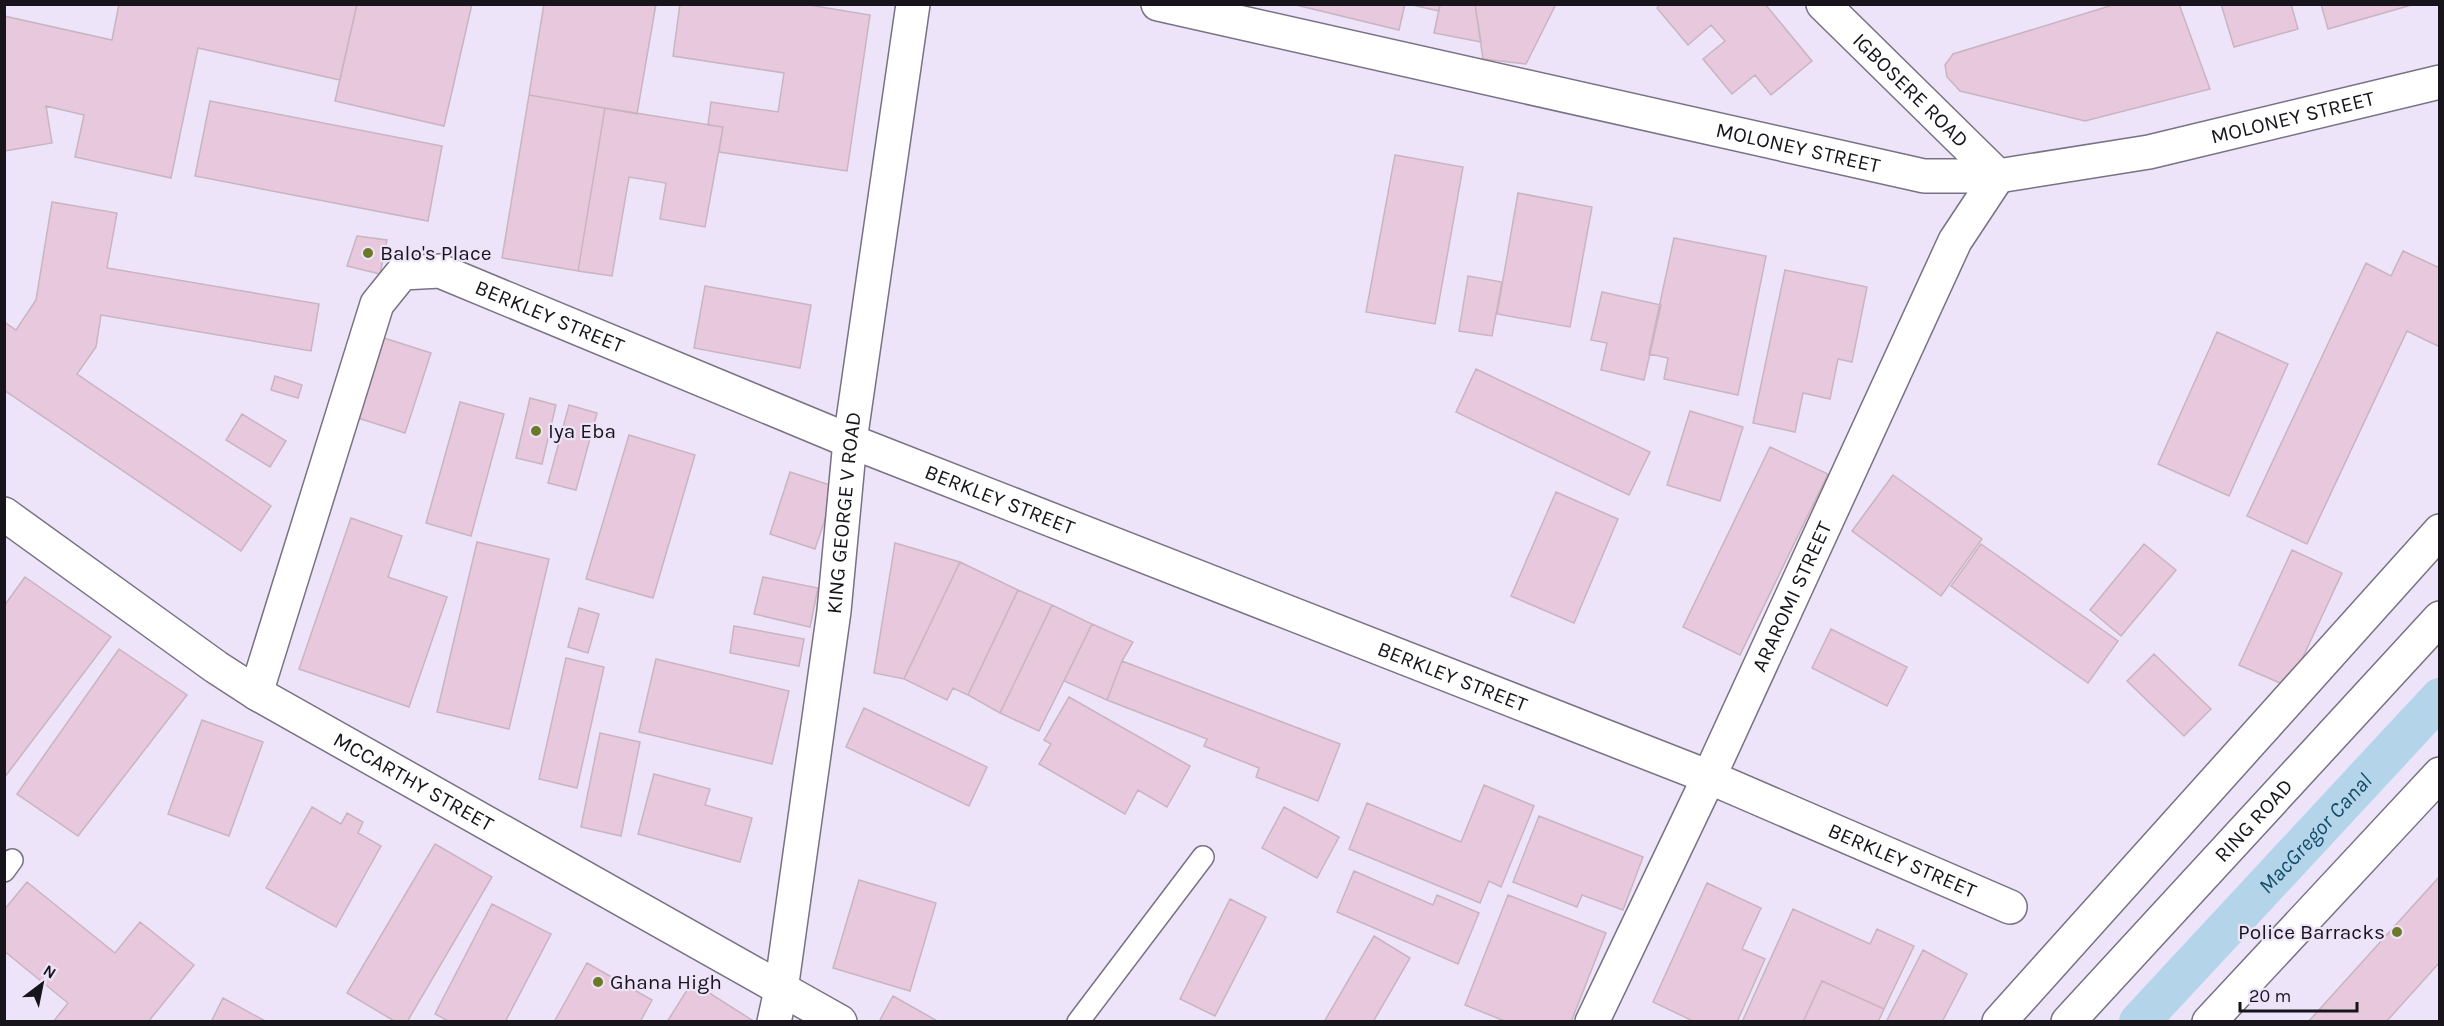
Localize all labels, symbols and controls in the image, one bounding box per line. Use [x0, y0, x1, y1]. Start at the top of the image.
street label: IGBOSERE ROAD [1848, 28, 1974, 152]
street label: MOLONEY STREET [2208, 86, 2377, 149]
street label: MOLONEY STREET [1714, 118, 1883, 178]
place label: Balo's Place [380, 241, 492, 265]
marker: Balo's Place [361, 246, 375, 260]
street label: BERKLEY STREET [472, 275, 628, 358]
street label: KING GEORGE V ROAD [822, 410, 866, 615]
place label: Iya Eba [548, 419, 616, 443]
marker: Iya Eba [529, 424, 543, 438]
street label: BERKLEY STREET [921, 459, 1079, 540]
street label: ARAROMI STREET [1747, 517, 1837, 675]
street label: BERKLEY STREET [1374, 637, 1531, 717]
street label: MCCARTHY STREET [329, 727, 498, 837]
water label: MacGregor Canal [2253, 768, 2378, 899]
street label: RING ROAD [2210, 774, 2298, 867]
street label: BERKLEY STREET [1825, 818, 1980, 903]
place label: Police Barracks [2238, 920, 2385, 944]
marker: Police Barracks [2390, 925, 2404, 939]
north arrow [12, 954, 72, 1014]
text: N [40, 961, 60, 983]
place label: Ghana High [610, 970, 722, 994]
marker: Ghana High [591, 975, 605, 989]
scale bar [2240, 975, 2357, 1013]
text: 20 m [2249, 985, 2291, 1007]

